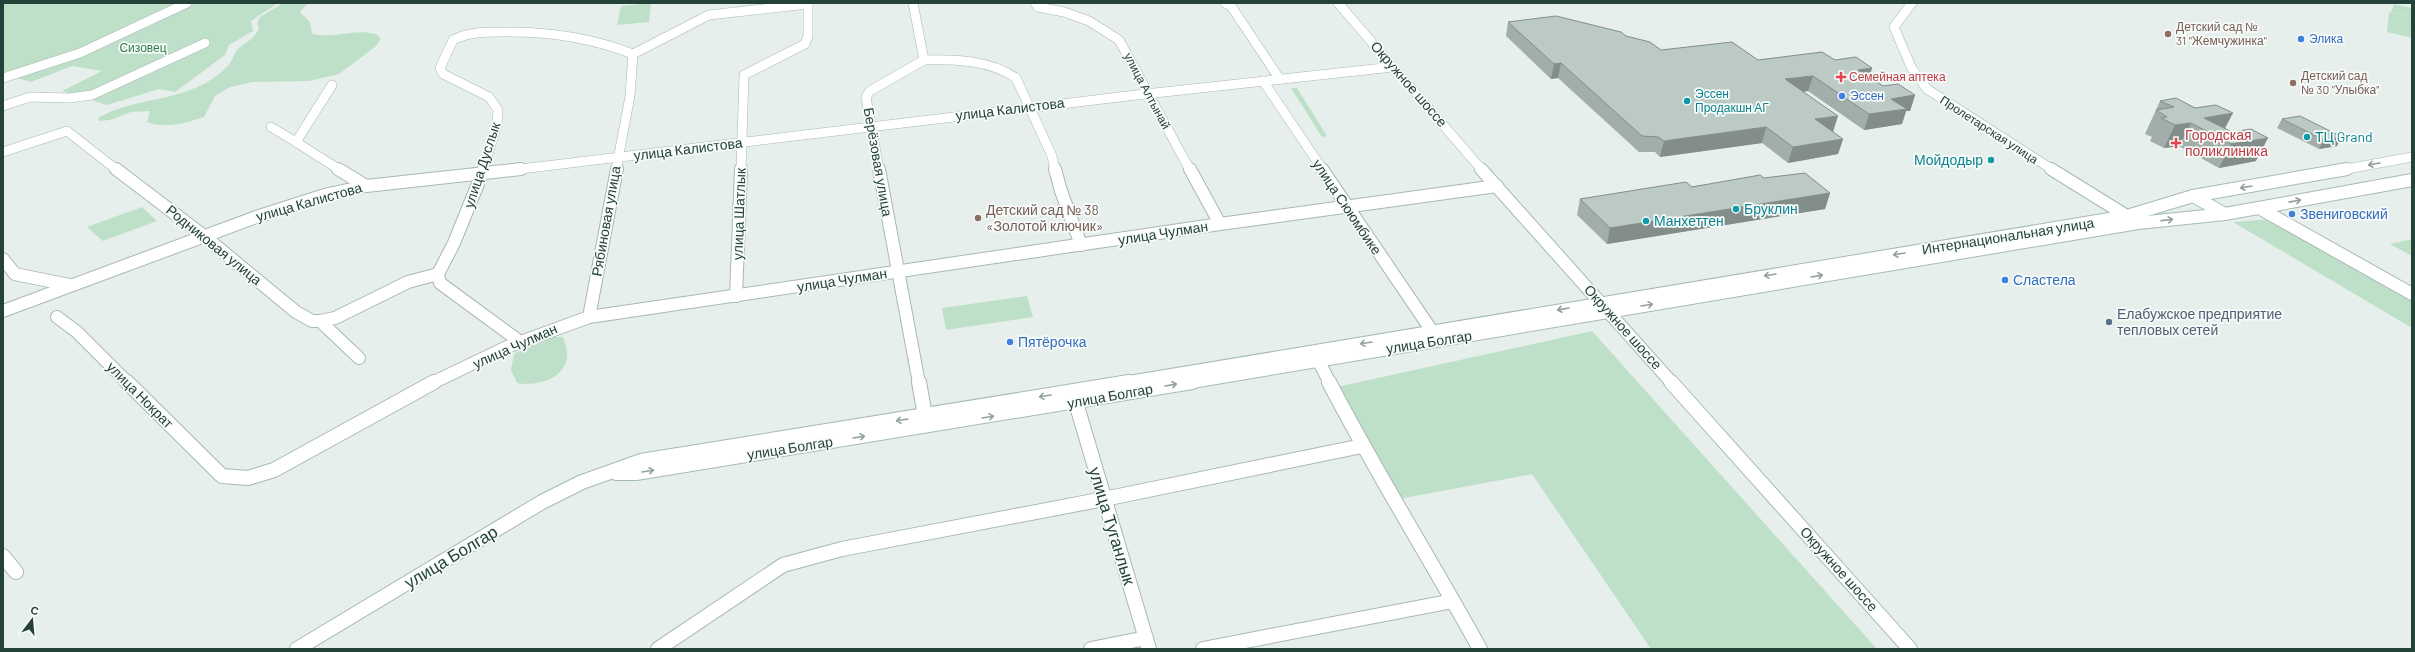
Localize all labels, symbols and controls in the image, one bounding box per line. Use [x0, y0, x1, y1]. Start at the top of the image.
place label: Детский сад № 31 "Жемчужинка" [2176, 19, 2267, 48]
marker: Детский сад № 31 "Жемчужинка" [2163, 29, 2173, 39]
place label: Элика [2309, 31, 2343, 45]
marker: Элика [2296, 34, 2306, 44]
street label: Окружное шоссе [1368, 37, 1451, 130]
park label: Сизовец [119, 40, 167, 55]
street label: улица Алтынай [1121, 50, 1174, 132]
place label: Детский сад № 30 "Улыбка" [2301, 68, 2379, 96]
place label: Семейная аптека [1849, 69, 1946, 83]
marker: Семейная аптека [1836, 72, 1846, 82]
marker: Детский сад № 30 "Улыбка" [2288, 78, 2298, 88]
place label: Эссен Продакшн АГ [1695, 86, 1769, 115]
place label: Эссен [1850, 88, 1884, 102]
marker: Эссен [1837, 91, 1847, 101]
street label: Пролетарская улица [1937, 92, 2041, 167]
street label: улица Калистова [955, 93, 1065, 124]
marker: Эссен Продакшн АГ [1682, 96, 1692, 106]
street label: Берёзовая улица [861, 106, 896, 218]
street label: улица Дуслык [460, 119, 504, 210]
place label: Городская поликлиника [2185, 126, 2268, 159]
place label: ТЦ Grand [2315, 128, 2373, 145]
marker: ТЦ Grand [2302, 132, 2312, 142]
street label: улица Калистова [633, 133, 743, 164]
marker: Городская поликлиника [2170, 137, 2182, 149]
place label: Мойдодыр [1914, 151, 1983, 168]
marker: Мойдодыр [1986, 155, 1996, 165]
street label: улица Сююмбике [1309, 156, 1386, 258]
one-way arrow [2367, 160, 2380, 168]
street label: Рябиновая улица [587, 164, 624, 277]
street label: улица Шатлык [728, 167, 749, 260]
street label: улица Калистова [254, 178, 364, 225]
one-way arrow [2240, 183, 2253, 191]
one-way arrow [2288, 197, 2301, 205]
place label: Бруклин [1744, 200, 1798, 217]
street label: Родниковая улица [163, 201, 266, 288]
place label: Детский сад № 38 «Золотой ключик» [986, 201, 1103, 234]
marker: Бруклин [1731, 204, 1741, 214]
place label: Звениговский [2300, 205, 2388, 222]
marker: Звениговский [2287, 209, 2297, 219]
place label: Манхеттен [1654, 212, 1724, 229]
marker: Детский сад № 38 «Золотой ключик» [973, 213, 983, 223]
street label: Интернациональная улица [1921, 213, 2095, 258]
marker: Манхеттен [1641, 216, 1651, 226]
one-way arrow [2160, 216, 2173, 224]
street label: улица Чулман [1117, 217, 1209, 248]
one-way arrow [1892, 250, 1905, 258]
street label: улица Чулман [796, 264, 888, 295]
one-way arrow [1764, 271, 1777, 279]
place label: Сластела [2013, 271, 2076, 288]
one-way arrow [1810, 272, 1823, 280]
marker: Сластела [2000, 275, 2010, 285]
street label: Окружное шоссе [1581, 281, 1666, 373]
one-way arrow [1641, 301, 1654, 309]
one-way arrow [1557, 305, 1570, 313]
place label: Елабужское предприятие тепловых сетей [2117, 305, 2282, 338]
marker: Елабужское предприятие тепловых сетей [2104, 317, 2114, 327]
street label: улица Чулман [470, 319, 560, 372]
street label: улица Болгар [1385, 326, 1473, 357]
place label: Пятёрочка [1018, 333, 1087, 350]
marker: Пятёрочка [1005, 337, 1015, 347]
one-way arrow [1360, 339, 1373, 347]
street label: улица Нократ [104, 358, 178, 432]
street label: улица Болгар [1066, 380, 1154, 411]
one-way arrow [1164, 381, 1177, 389]
one-way arrow [1038, 392, 1051, 400]
one-way arrow [981, 412, 994, 420]
one-way arrow [896, 416, 909, 424]
street label: улица Болгар [746, 432, 834, 463]
one-way arrow [852, 433, 865, 441]
street label: улица Туганлык [1086, 464, 1141, 588]
one-way arrow [641, 467, 654, 475]
street label: улица Болгар [400, 521, 501, 592]
street label: Окружное шоссе [1797, 523, 1882, 615]
north arrow [12, 600, 52, 640]
text: С [29, 603, 41, 617]

